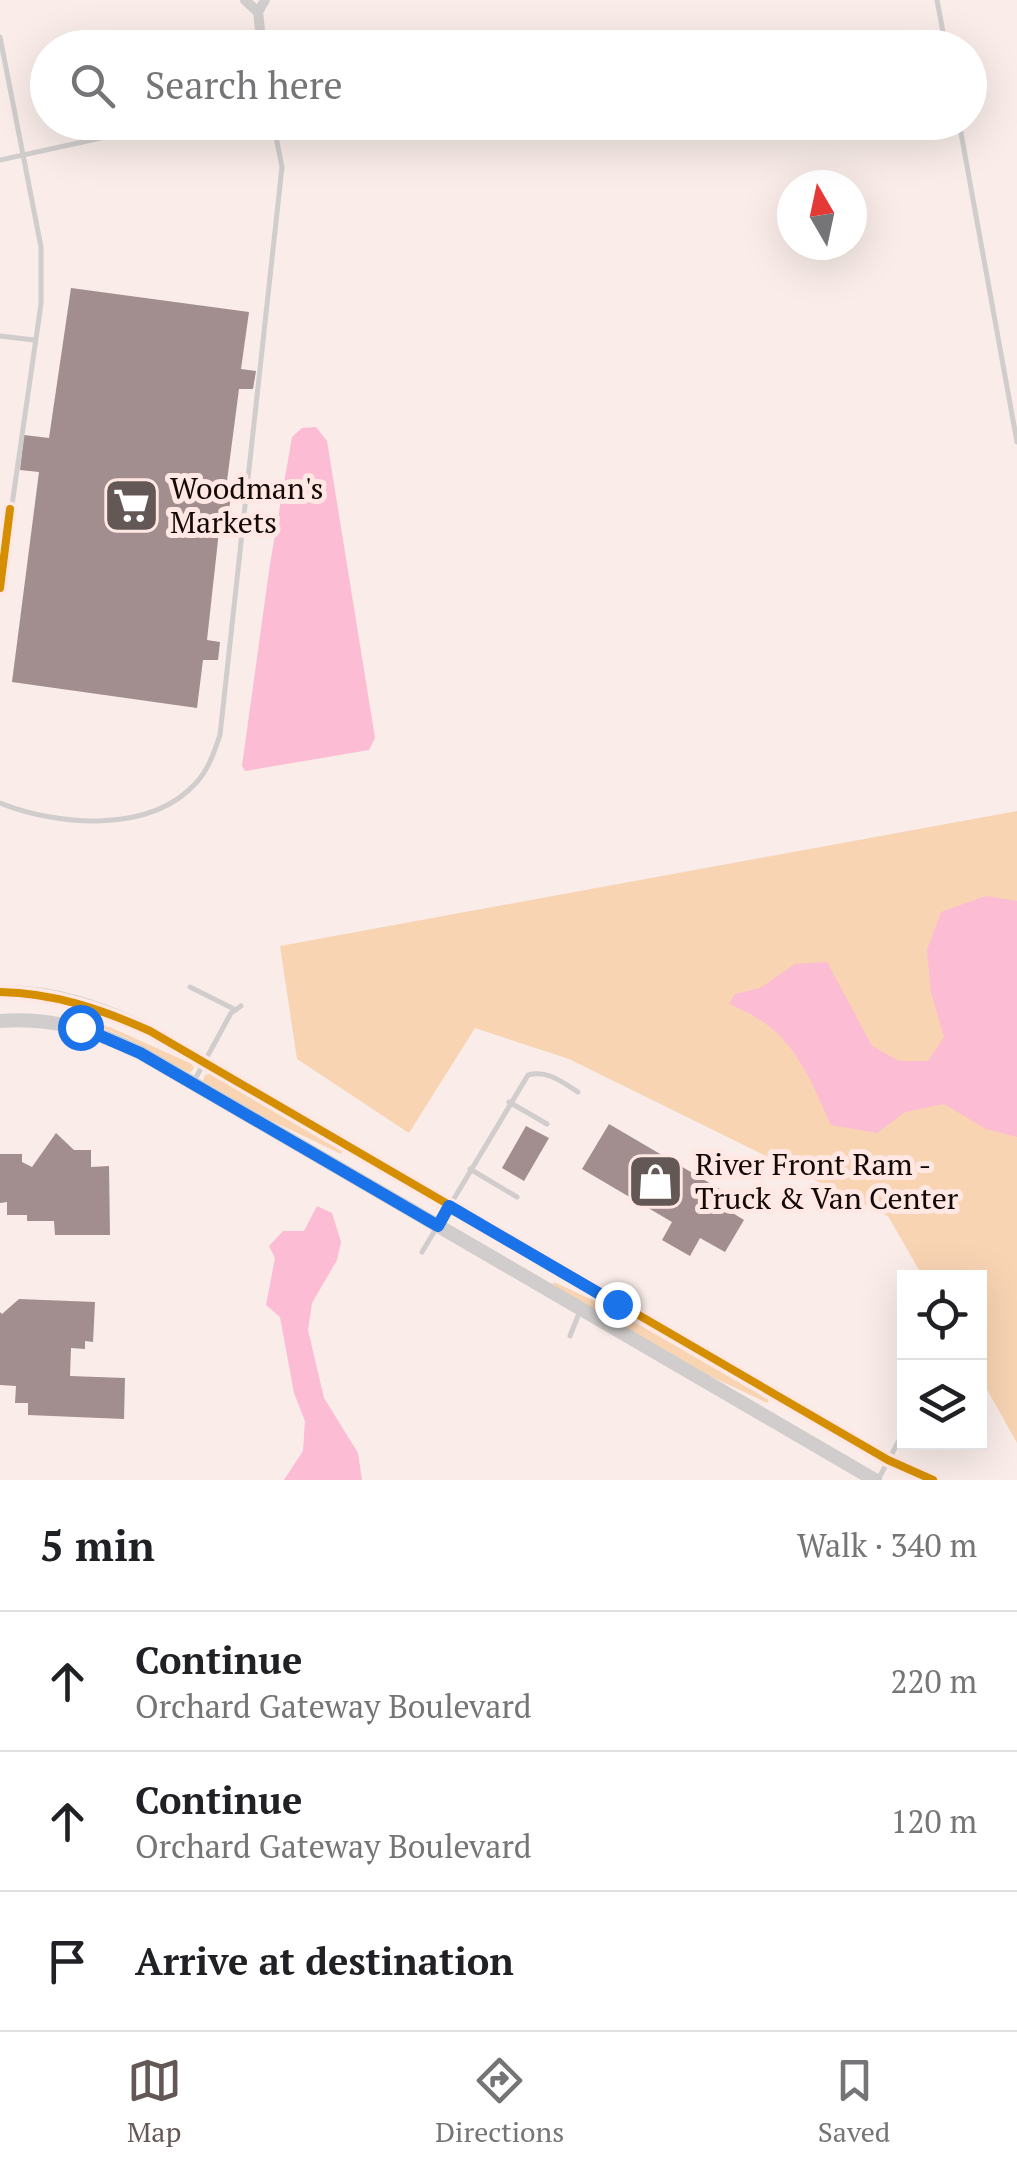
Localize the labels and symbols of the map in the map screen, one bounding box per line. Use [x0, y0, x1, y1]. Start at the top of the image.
north arrow [777, 170, 867, 260]
place label: Woodman's Markets [170, 468, 324, 542]
supermarket icon: Woodman's Markets [101, 476, 161, 536]
route start [58, 1005, 104, 1051]
place label: River Front Ram - Truck & Van Center [695, 1144, 959, 1218]
shop icon: River Front Ram - Truck & Van Center [626, 1152, 686, 1212]
route end [595, 1282, 641, 1328]

